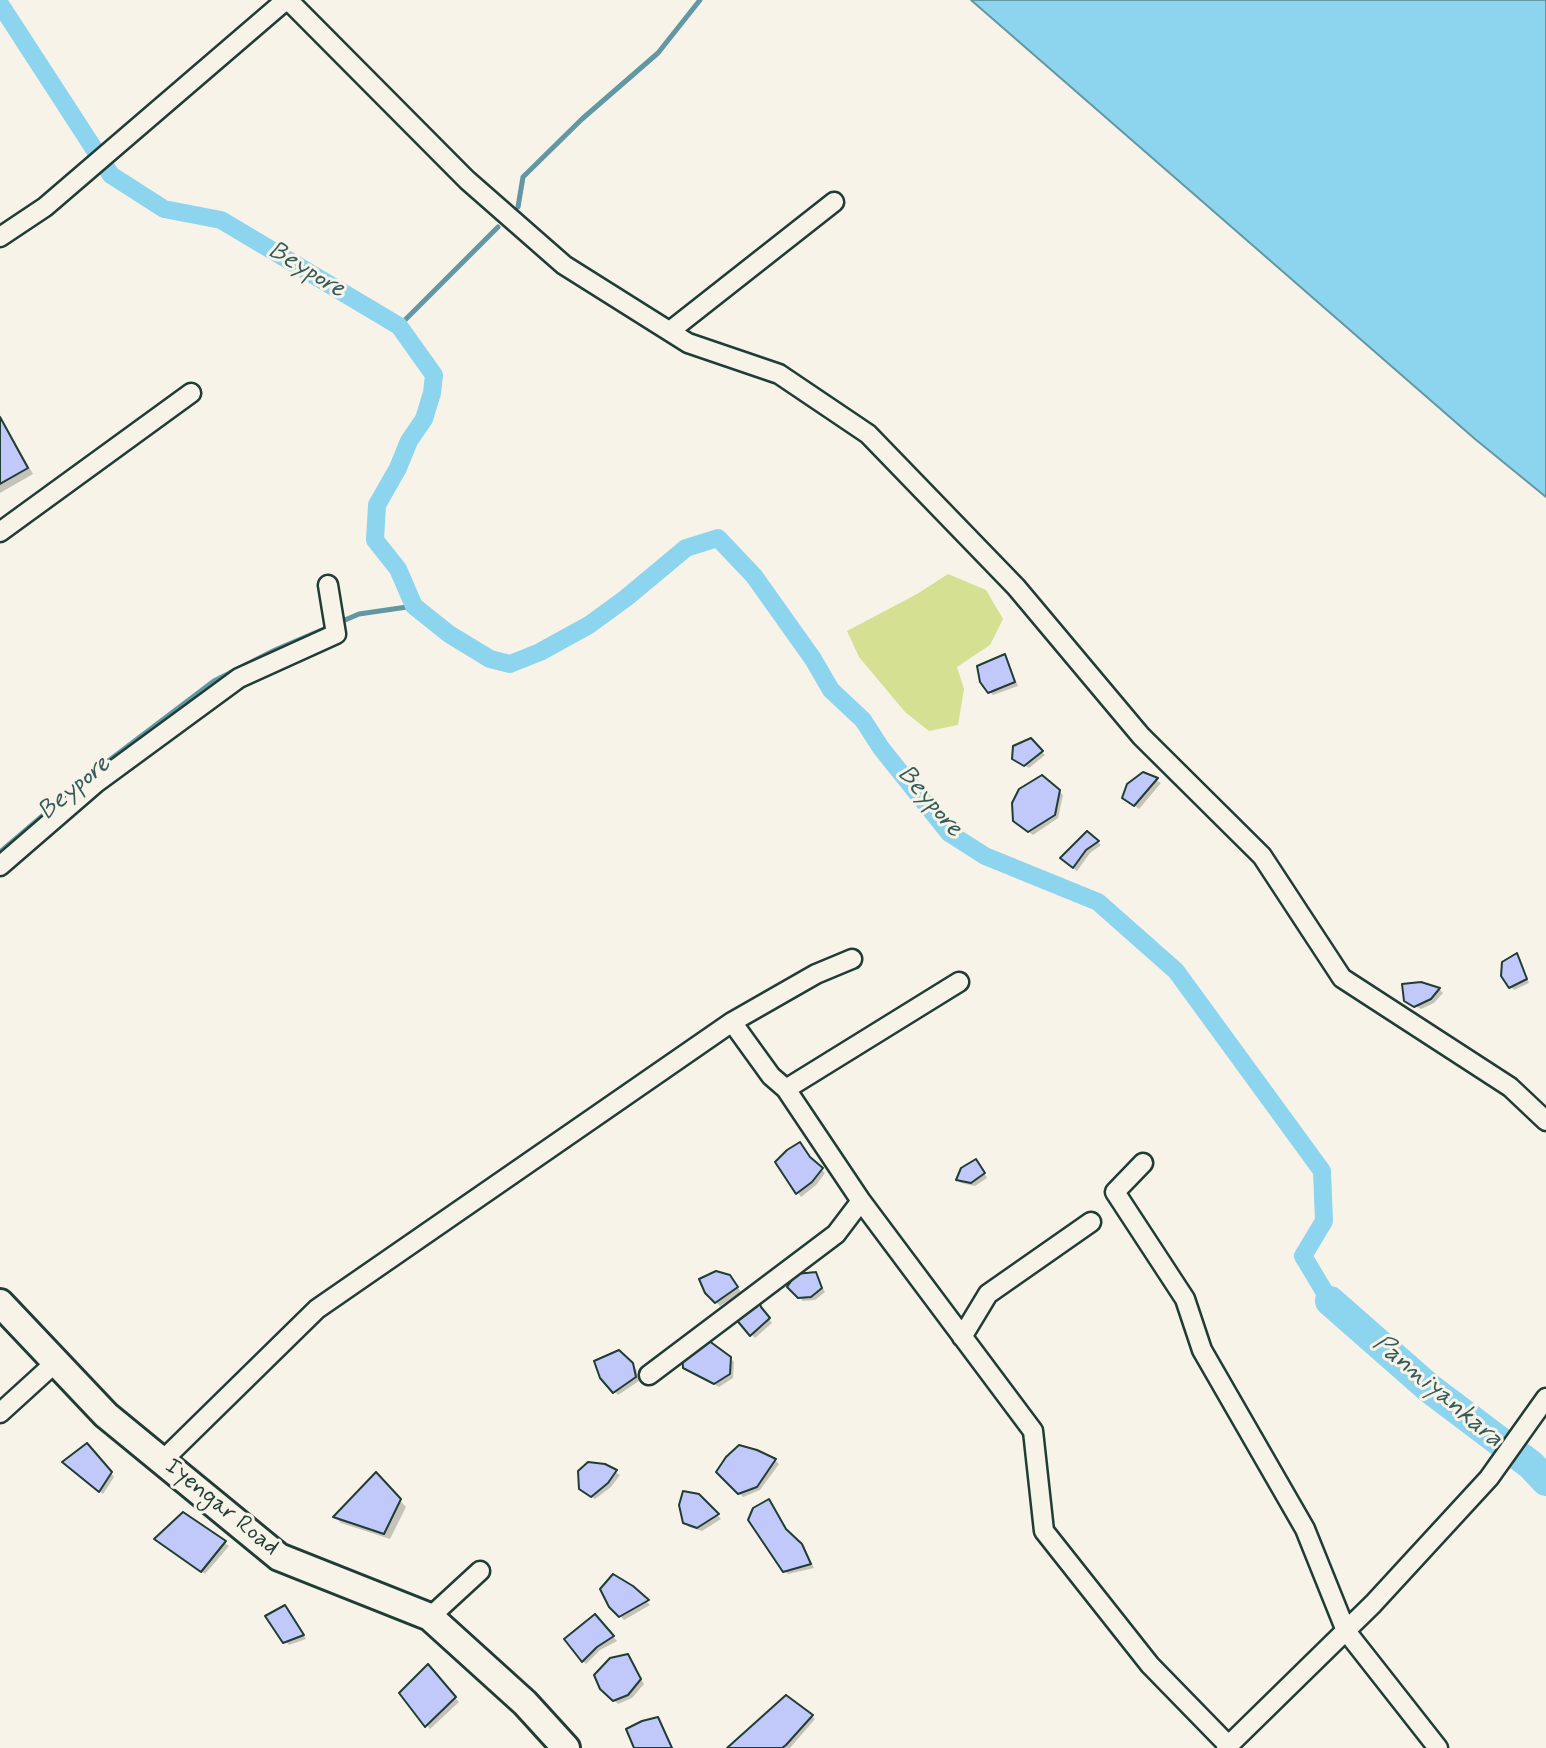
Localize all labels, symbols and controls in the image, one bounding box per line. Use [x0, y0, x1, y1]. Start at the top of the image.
water label: Beypore [262, 236, 350, 306]
water label: Beypore [32, 750, 118, 828]
water label: Beypore [889, 760, 969, 844]
water label: Panniyankara [1366, 1329, 1508, 1455]
street label: Iyengar Road [158, 1453, 284, 1563]

